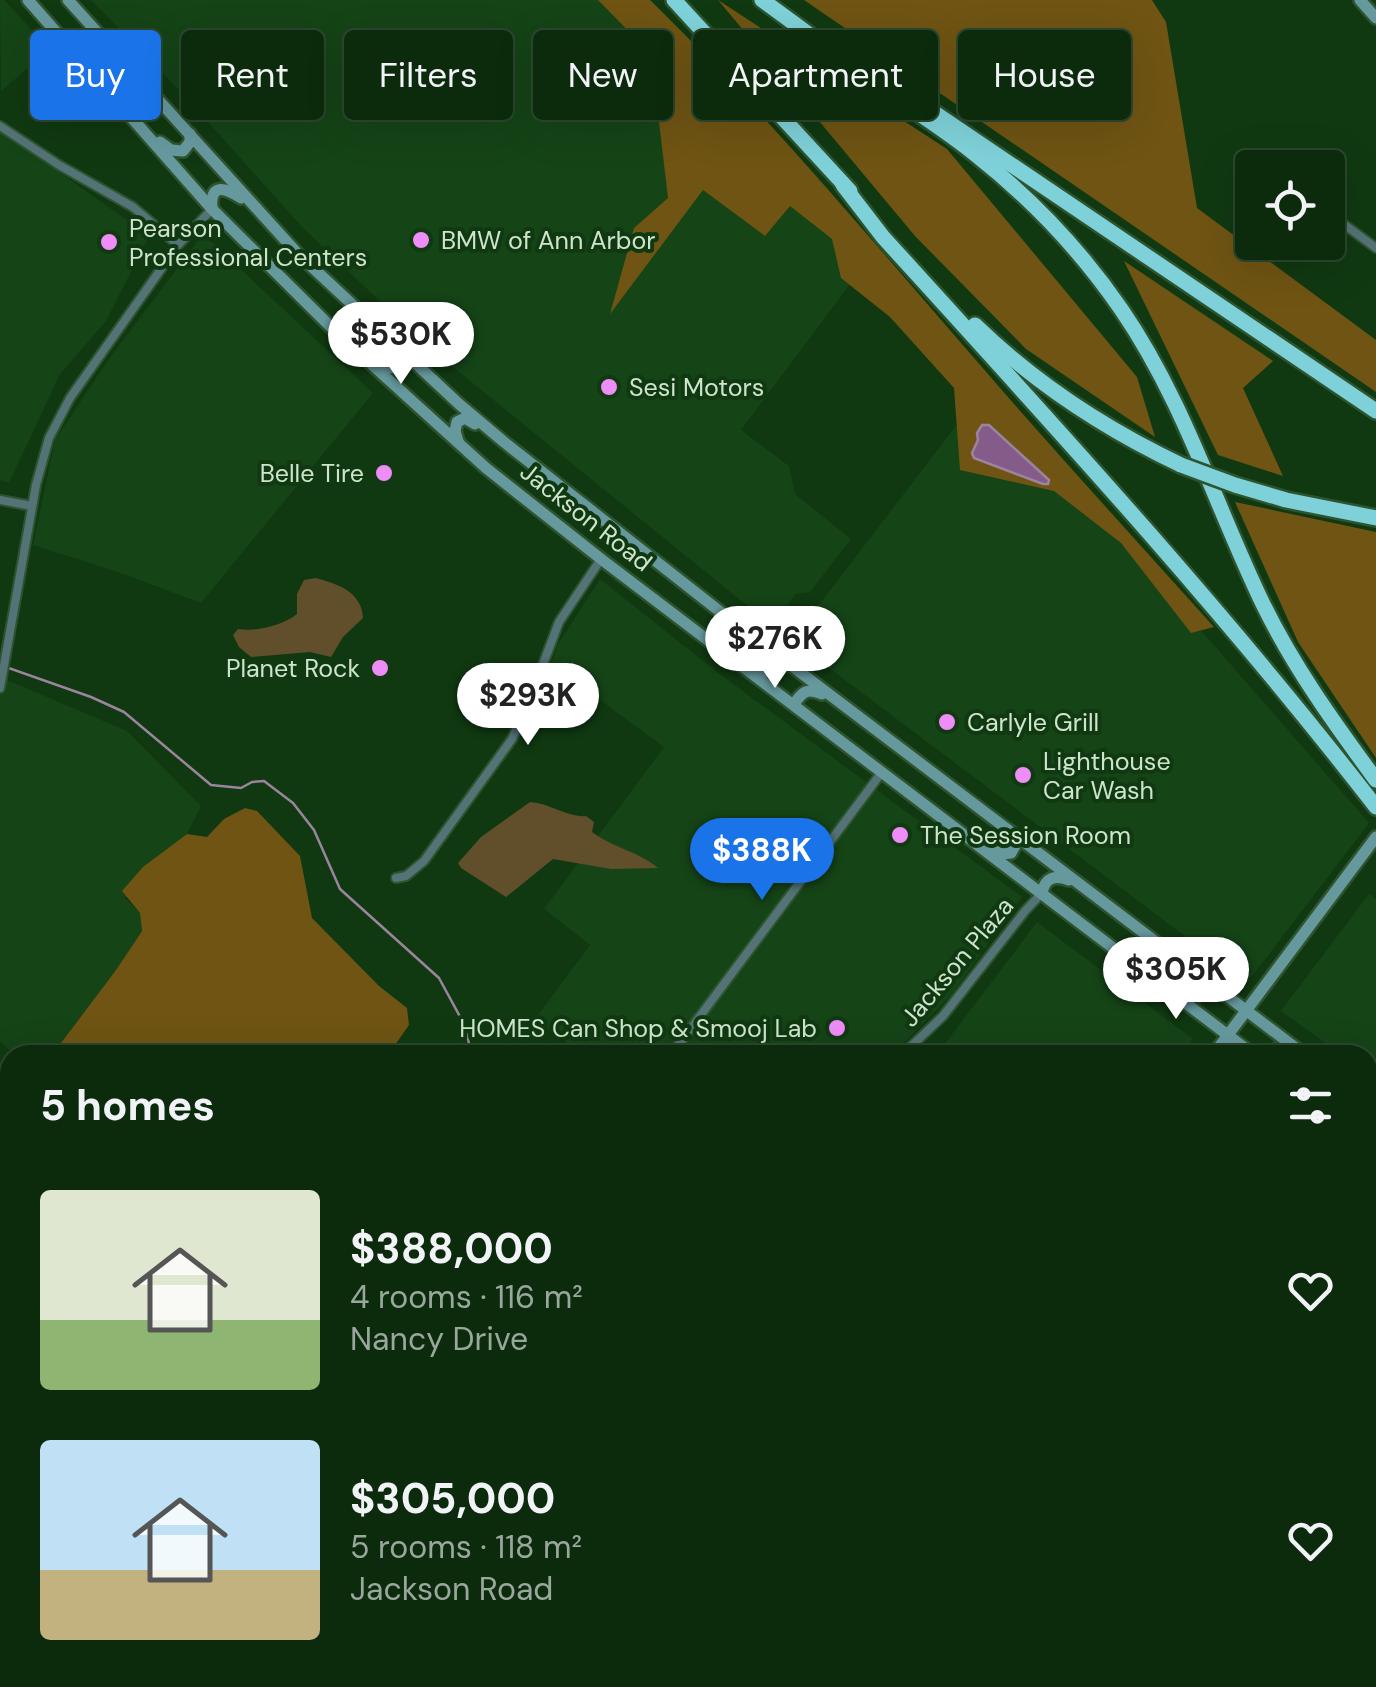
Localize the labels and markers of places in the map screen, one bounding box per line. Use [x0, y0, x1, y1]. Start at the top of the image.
place label: Pearson Professional Centers [129, 212, 367, 274]
place label: BMW of Ann Arbor [441, 224, 655, 257]
marker: BMW of Ann Arbor [410, 229, 432, 251]
marker: Pearson Professional Centers [98, 231, 120, 253]
pin: $530K [331, 302, 471, 387]
place label: Sesi Motors [629, 371, 764, 404]
marker: Sesi Motors [598, 376, 620, 398]
place label: Belle Tire [260, 457, 364, 490]
marker: Belle Tire [373, 462, 395, 484]
pin: $276K [705, 606, 845, 691]
place label: Planet Rock [226, 652, 360, 685]
marker: Planet Rock [369, 657, 391, 679]
pin: $293K [458, 663, 598, 748]
place label: Carlyle Grill [967, 706, 1099, 739]
marker: Carlyle Grill [936, 711, 958, 733]
place label: Lighthouse Car Wash [1043, 745, 1171, 807]
marker: Lighthouse Car Wash [1012, 764, 1034, 786]
pin: $388K [692, 818, 832, 903]
place label: The Session Room [920, 819, 1131, 852]
marker: The Session Room [889, 824, 911, 846]
pin: $305K [1106, 937, 1246, 1022]
place label: HOMES Can Shop & Smooj Lab [459, 1012, 817, 1045]
marker: HOMES Can Shop & Smooj Lab [826, 1017, 848, 1039]

